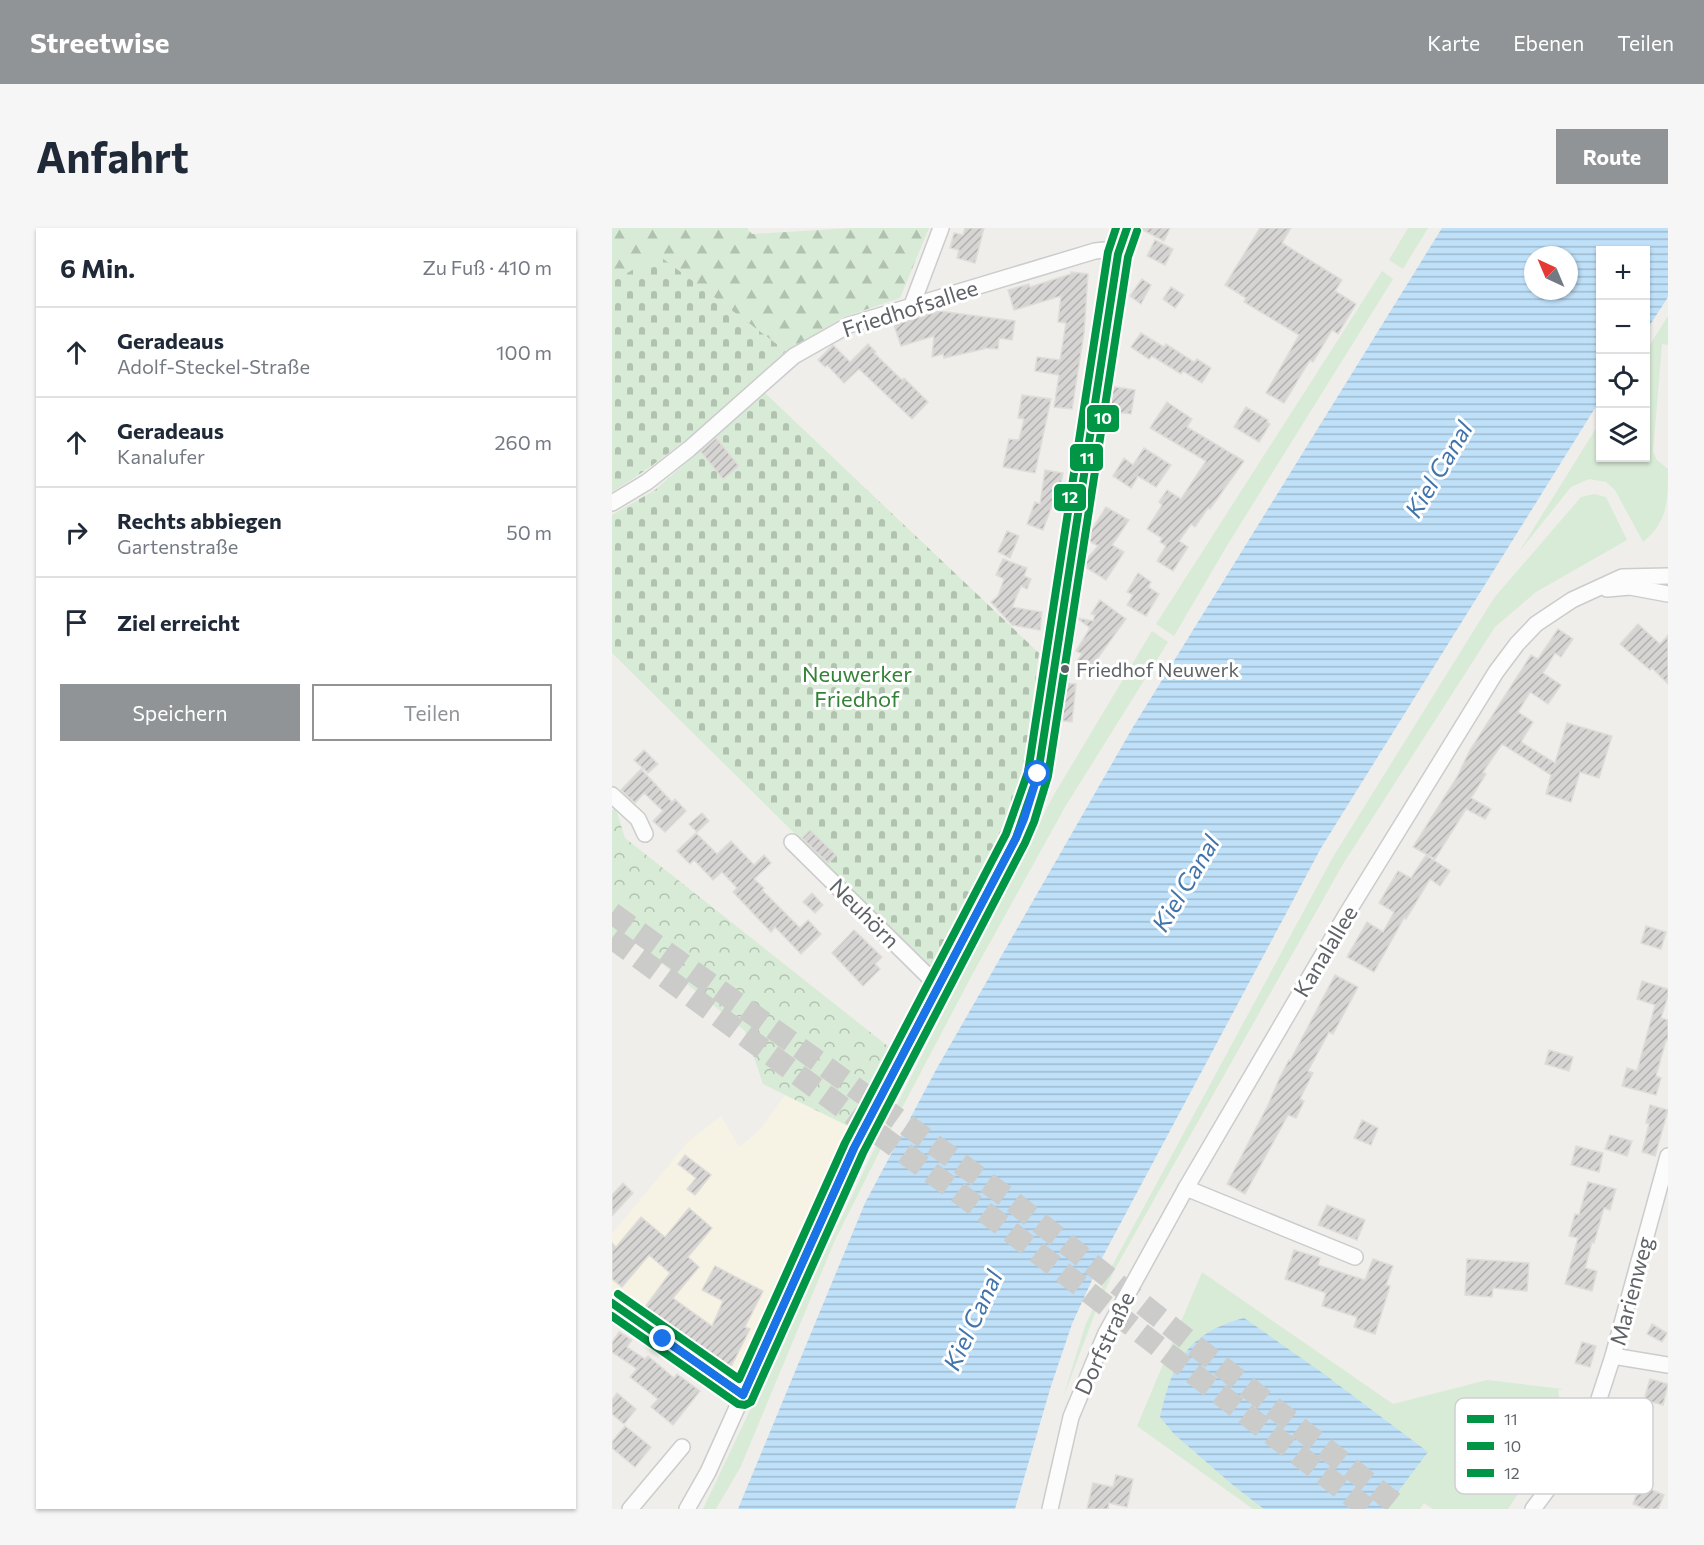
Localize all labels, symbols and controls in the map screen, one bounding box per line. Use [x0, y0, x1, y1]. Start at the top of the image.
text: Streetwise [30, 25, 170, 59]
text: Karte [1427, 30, 1480, 55]
text: Ebenen [1513, 30, 1584, 55]
text: Teilen [1617, 30, 1674, 55]
button: Route [1556, 129, 1668, 184]
text: Anfahrt [36, 130, 189, 182]
north arrow [1524, 246, 1578, 300]
map controls [1596, 246, 1650, 462]
button: + [1596, 246, 1650, 300]
text: 6 Min. [60, 252, 135, 283]
text: Zu Fuß · 410 m [422, 255, 552, 279]
street label: Friedhofsallee [839, 273, 981, 343]
button: − [1596, 300, 1650, 354]
text: Geradeaus [117, 327, 224, 354]
icon: ahead [60, 336, 93, 369]
text: 100 m [496, 340, 552, 364]
text: Adolf-Steckel-Straße [117, 354, 310, 378]
button: locate [1596, 354, 1650, 408]
line badge: 10 [1086, 404, 1120, 433]
text: 10 [1094, 408, 1112, 427]
button: layers [1596, 408, 1650, 462]
water label: Kiel Canal [1398, 415, 1478, 522]
text: Geradeaus [117, 417, 224, 444]
icon: ahead [60, 426, 93, 459]
text: 260 m [494, 430, 552, 454]
line badge: 11 [1069, 443, 1104, 472]
text: Kanalufer [117, 444, 205, 468]
text: 11 [1080, 448, 1094, 467]
line badge: 12 [1053, 483, 1087, 512]
text: 12 [1062, 487, 1078, 506]
text: Rechts abbiegen [117, 507, 282, 534]
icon: right [60, 516, 93, 549]
text: 50 m [506, 520, 552, 544]
text: Gartenstraße [117, 534, 238, 558]
icon: arrive [60, 606, 93, 639]
text: Ziel erreicht [117, 609, 240, 636]
place label: Friedhof Neuwerk [1076, 657, 1239, 681]
park label: Neuwerker Friedhof [802, 660, 912, 712]
marker: Friedhof Neuwerk [1059, 663, 1071, 675]
button: Speichern [60, 684, 300, 741]
button: Teilen [312, 684, 552, 741]
route start [1024, 760, 1050, 786]
water label: Kiel Canal [1145, 829, 1225, 936]
street label: Neuhörn [824, 872, 906, 954]
street label: Kanalallee [1287, 900, 1363, 1002]
street label: Marienweg [1604, 1234, 1658, 1348]
water label: Kiel Canal [936, 1265, 1008, 1375]
street label: Dorfstraße [1068, 1287, 1140, 1399]
route end [649, 1325, 675, 1351]
legend [1455, 1398, 1653, 1494]
text: 11 [1504, 1409, 1518, 1428]
text: 10 [1504, 1436, 1521, 1455]
text: 12 [1504, 1463, 1520, 1482]

